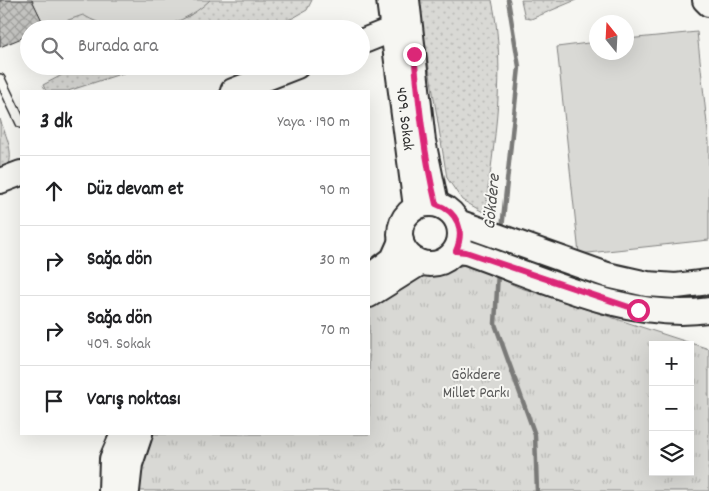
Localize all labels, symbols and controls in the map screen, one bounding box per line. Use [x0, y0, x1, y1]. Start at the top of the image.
north arrow [589, 15, 634, 60]
search box [20, 20, 370, 75]
icon: search [38, 34, 66, 62]
text: Burada ara [78, 34, 158, 61]
route end [403, 43, 426, 66]
street label: 409. Sokak [389, 86, 419, 152]
text: 3 dk [40, 108, 73, 138]
text: Yaya · 190 m [277, 111, 350, 134]
water label: Gökdere [478, 172, 508, 231]
icon: ahead [40, 177, 68, 205]
text: Düz devam et [87, 177, 183, 204]
text: 90 m [319, 179, 350, 202]
icon: right [40, 247, 68, 275]
text: Sağa dön [87, 247, 152, 274]
text: 30 m [320, 249, 350, 272]
route start [627, 299, 650, 322]
text: Sağa dön [87, 306, 152, 333]
icon: right [40, 317, 68, 345]
text: 70 m [320, 319, 350, 342]
text: 409. Sokak [87, 333, 151, 356]
map controls [649, 341, 694, 476]
button: + [649, 341, 694, 386]
park label: Gökdere Millet Parkı [443, 364, 509, 405]
button: − [649, 386, 694, 431]
icon: arrive [40, 387, 68, 415]
text: Varış noktası [87, 387, 181, 414]
button: layers [649, 431, 694, 476]

